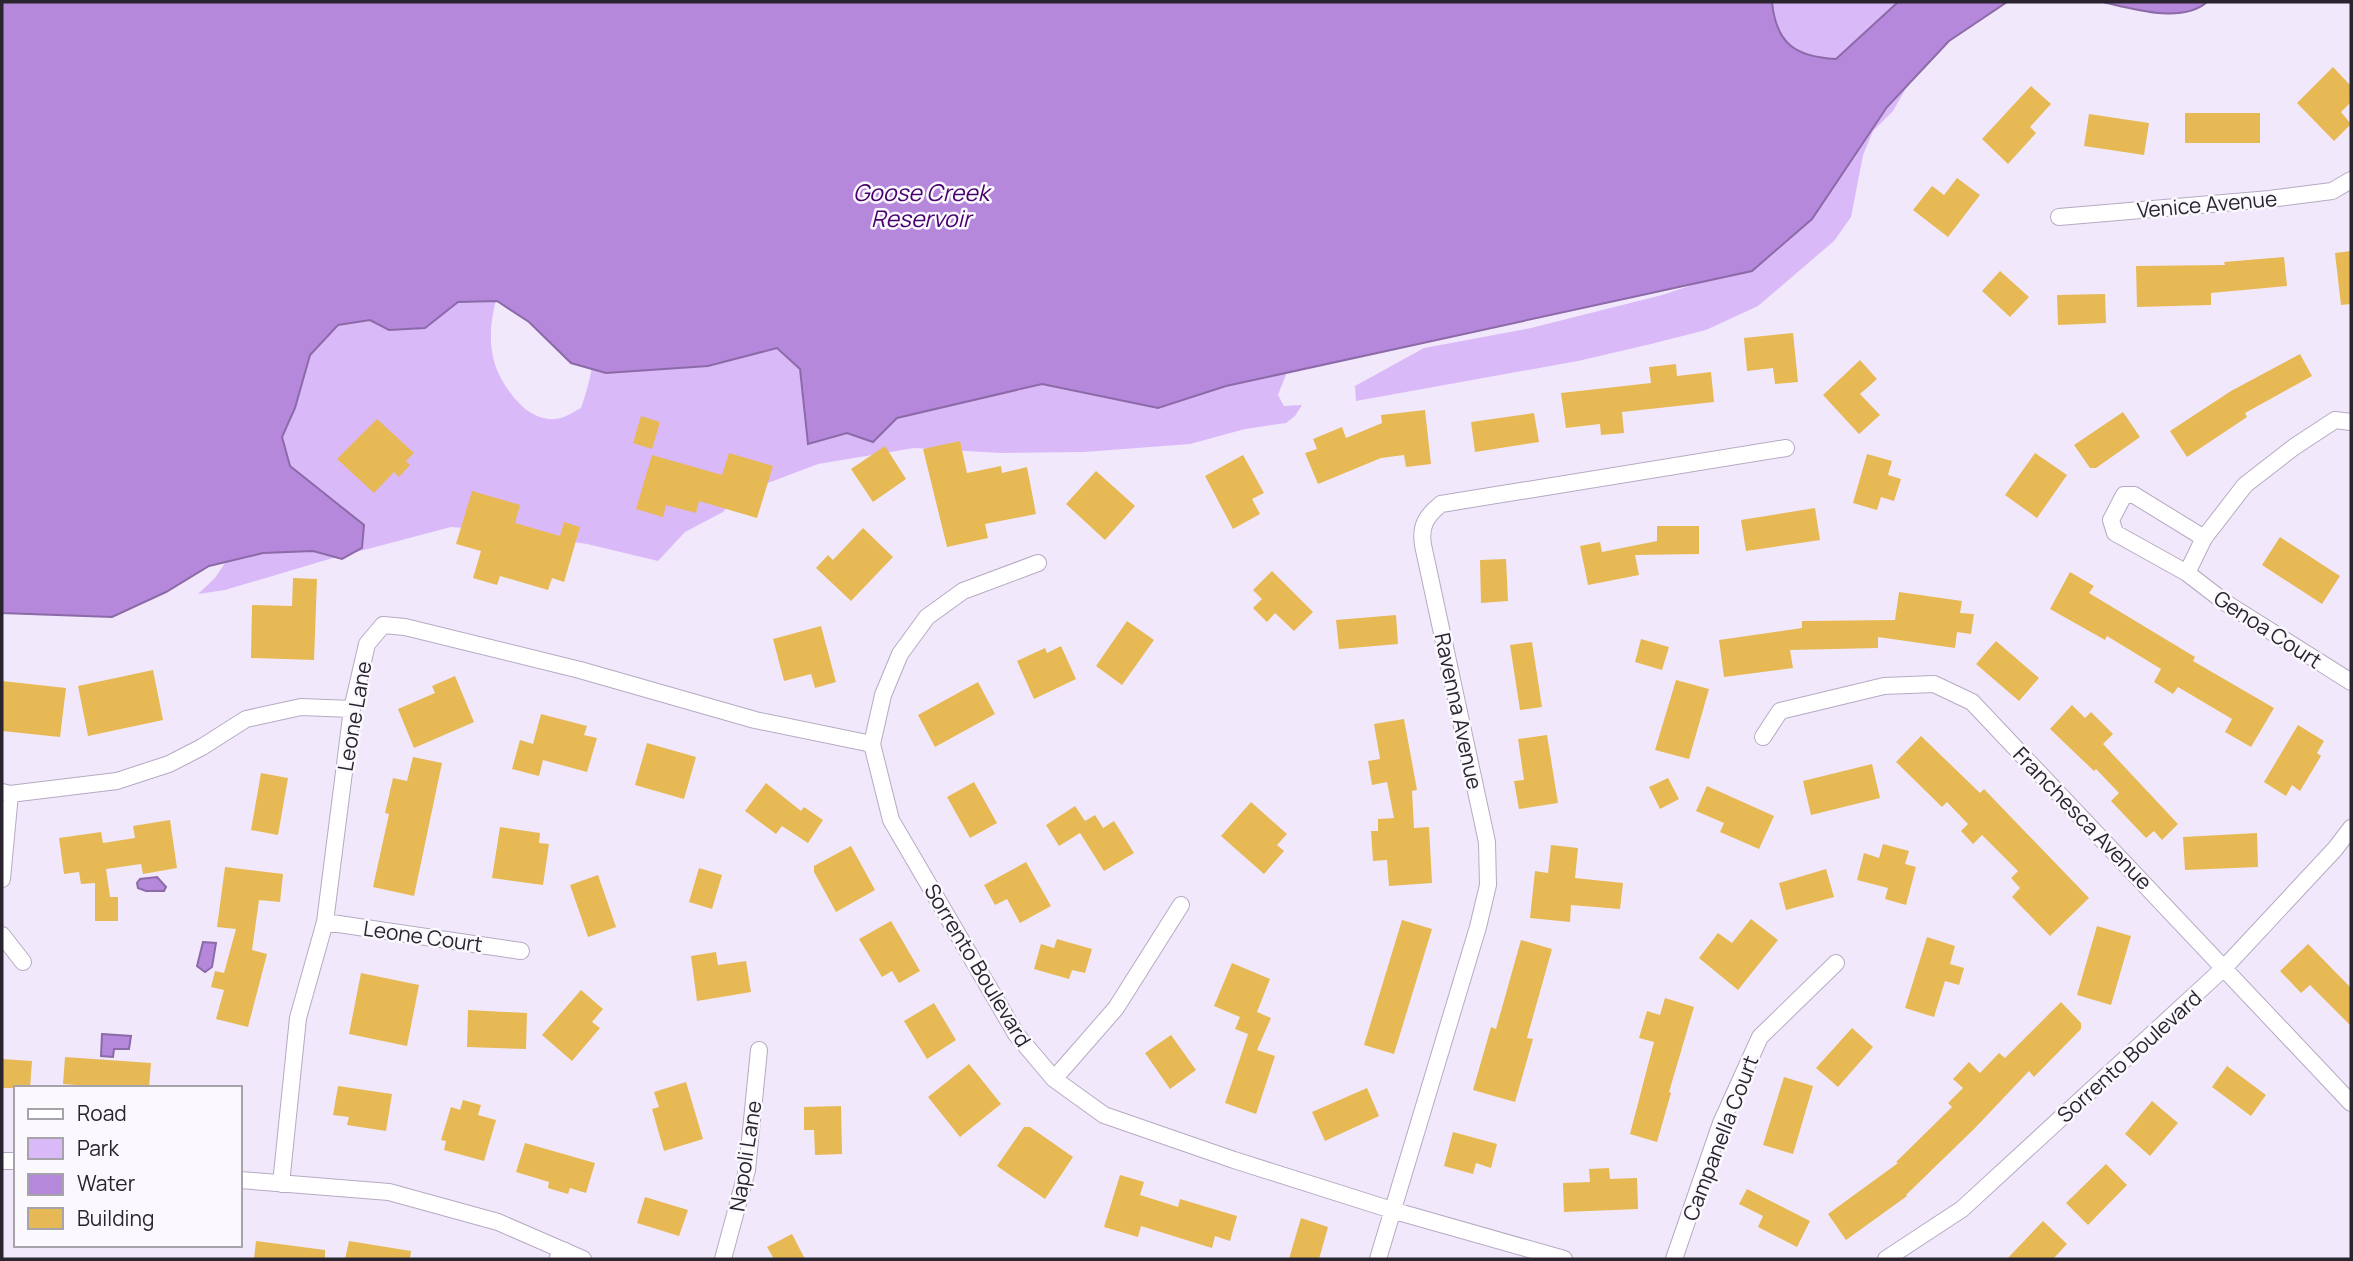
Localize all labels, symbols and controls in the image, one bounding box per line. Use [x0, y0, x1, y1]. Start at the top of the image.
water label: Goose Creek Reservoir [853, 176, 993, 234]
street label: Venice Avenue [2136, 184, 2278, 224]
street label: Genoa Court [2209, 584, 2327, 674]
street label: Ravenna Avenue [1429, 630, 1489, 792]
street label: Leone Lane [331, 659, 377, 773]
street label: Franchesca Avenue [2007, 740, 2159, 896]
street label: Sorrento Boulevard [918, 878, 1038, 1052]
street label: Leone Court [362, 914, 484, 958]
street label: Sorrento Boulevard [2051, 984, 2207, 1128]
street label: Campanella Court [1676, 1051, 1764, 1225]
legend [14, 1086, 242, 1247]
text: Road [77, 1099, 127, 1127]
street label: Napoli Lane [722, 1099, 768, 1213]
text: Park [77, 1134, 119, 1162]
text: Water [77, 1169, 136, 1197]
text: Building [77, 1204, 154, 1232]

